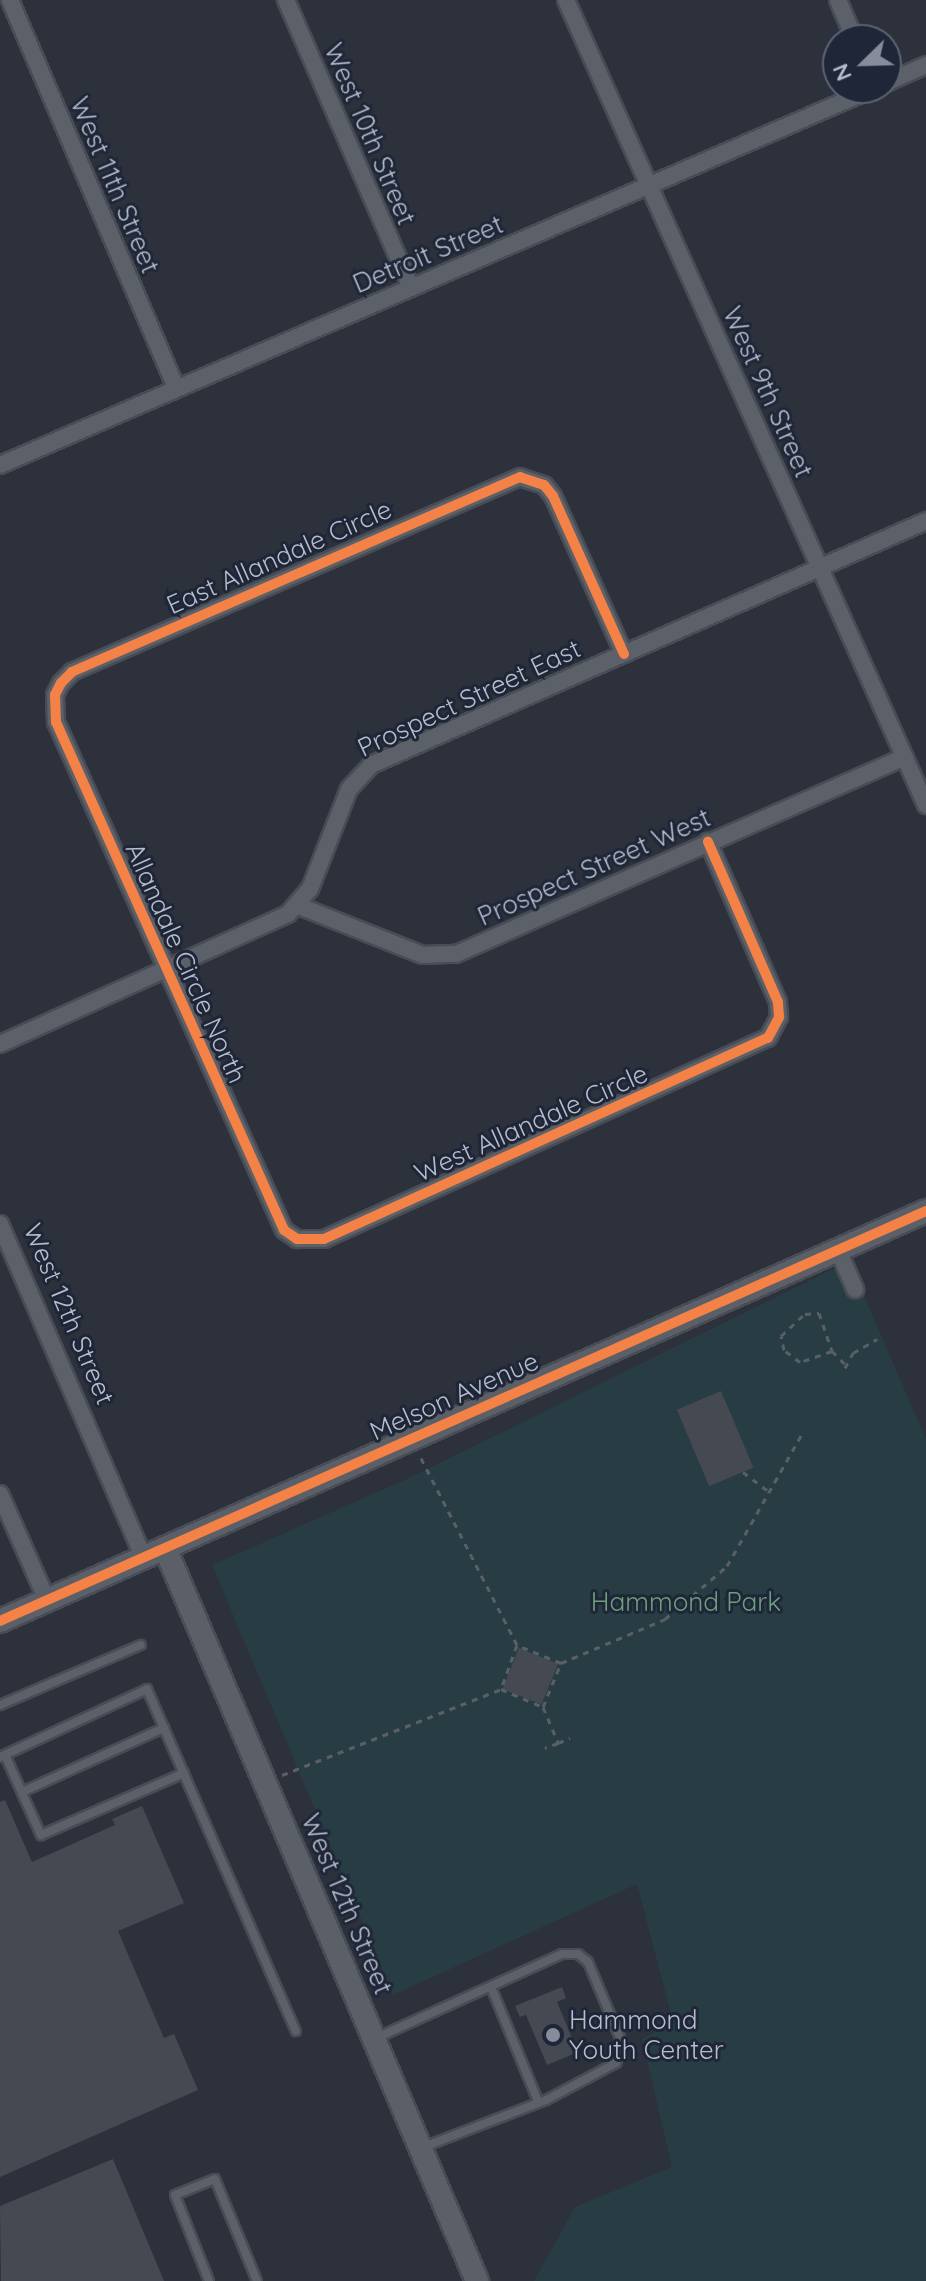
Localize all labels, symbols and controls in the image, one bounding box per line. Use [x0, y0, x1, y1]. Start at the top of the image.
north arrow [822, 24, 902, 104]
street label: West 10th Street [318, 38, 422, 230]
text: N [826, 60, 858, 86]
street label: West 11th Street [64, 92, 166, 278]
street label: Detroit Street [348, 208, 508, 300]
street label: West 9th Street [716, 302, 820, 482]
street label: East Allandale Circle [162, 493, 396, 621]
street label: Prospect Street East [353, 633, 585, 763]
street label: Prospect Street West [473, 802, 715, 932]
street label: Allandale Circle North [119, 838, 253, 1088]
street label: West Allandale Circle [410, 1058, 652, 1188]
street label: West 12th Street [17, 1219, 121, 1409]
street label: Melson Avenue [365, 1345, 543, 1447]
park label: Hammond Park [591, 1586, 781, 1618]
street label: West 12th Street [295, 1809, 399, 1999]
place label: Hammond Youth Center [569, 2004, 724, 2066]
marker: Hammond Youth Center [544, 2026, 562, 2044]

